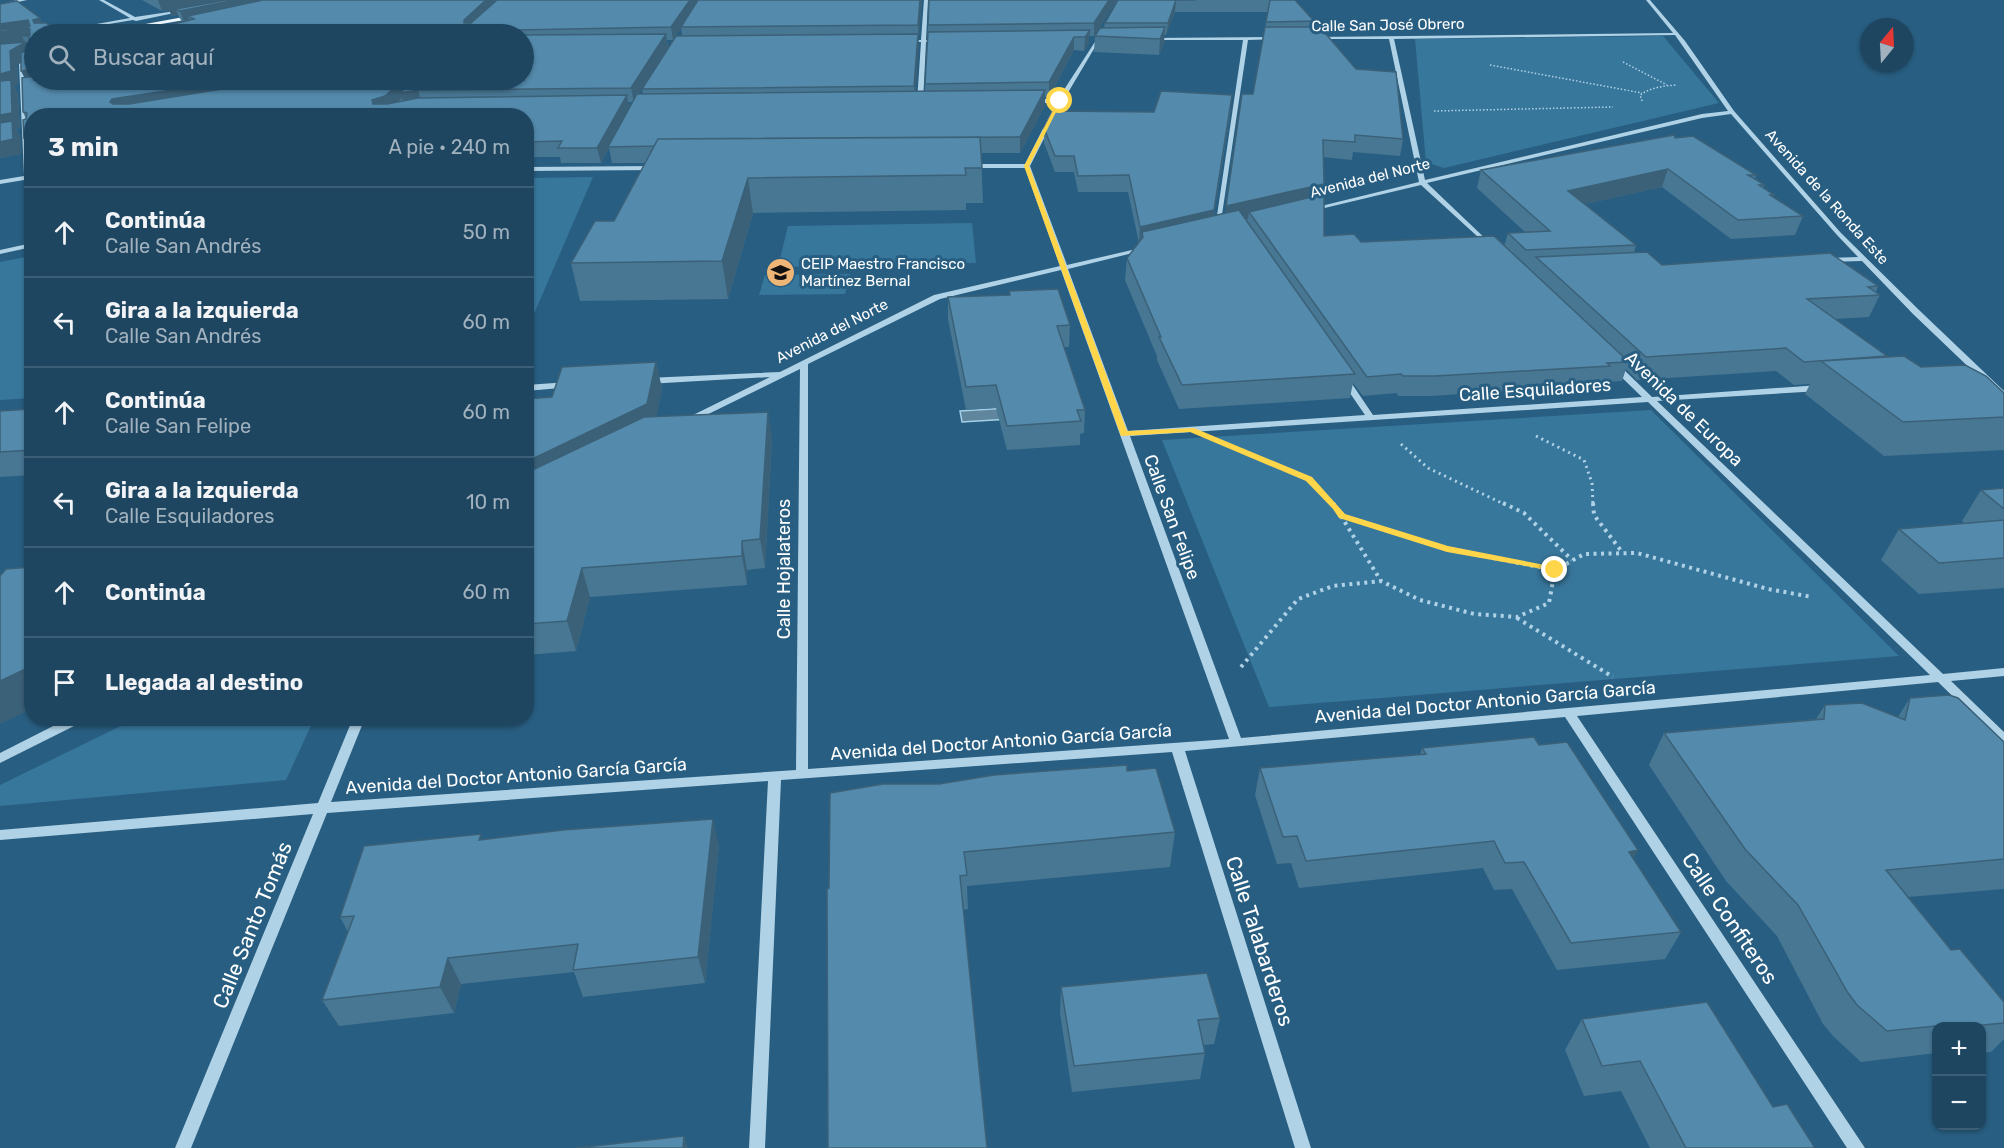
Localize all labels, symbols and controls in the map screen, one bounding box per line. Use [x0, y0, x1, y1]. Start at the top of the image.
street label: Calle San José Obrero [1311, 15, 1465, 35]
north arrow [1860, 18, 1914, 72]
search box [24, 24, 534, 90]
icon: search [45, 41, 78, 74]
text: Buscar aquí [93, 44, 214, 71]
route start [1046, 87, 1072, 113]
street label: Avenida de la Ronda Este [1762, 126, 1892, 268]
text: 3 min [48, 132, 119, 163]
text: A pie · 240 m [389, 135, 510, 159]
street label: Avenida del Norte [1308, 154, 1432, 202]
text: Continúa [105, 207, 206, 234]
icon: ahead [48, 216, 81, 249]
text: 50 m [463, 220, 510, 244]
text: Calle San Andrés [105, 234, 261, 258]
place label: CEIP Maestro Francisco Martínez Bernal [801, 255, 965, 290]
school or university icon: CEIP Maestro Francisco Martínez Bernal [764, 257, 796, 289]
street label: Avenida del Norte [773, 295, 891, 367]
text: Gira a la izquierda [105, 297, 299, 324]
icon: left [48, 306, 81, 339]
text: 60 m [463, 310, 510, 334]
text: Calle San Andrés [105, 324, 261, 348]
street label: Avenida de Europa [1620, 347, 1748, 471]
street label: Calle Esquiladores [1458, 374, 1612, 406]
text: Continúa [105, 387, 206, 414]
icon: ahead [48, 396, 81, 429]
text: 60 m [463, 400, 510, 424]
text: Calle San Felipe [105, 414, 251, 438]
street label: Calle San Felipe [1139, 451, 1205, 583]
text: Gira a la izquierda [105, 477, 299, 504]
icon: left [48, 486, 81, 519]
text: 10 m [466, 490, 510, 514]
street label: Calle Hojalateros [773, 499, 795, 639]
text: Calle Esquiladores [105, 504, 274, 528]
route end [1541, 556, 1567, 582]
icon: ahead [48, 576, 81, 609]
text: Continúa [105, 579, 206, 606]
text: 60 m [463, 580, 510, 604]
icon: arrive [48, 666, 81, 699]
text: Llegada al destino [105, 669, 303, 696]
street label: Avenida del Doctor Antonio García García [1314, 676, 1656, 728]
street label: Avenida del Doctor Antonio García García [829, 719, 1173, 765]
street label: Avenida del Doctor Antonio García García [344, 753, 688, 799]
street label: Calle Santo Tomás [207, 838, 297, 1012]
street label: Calle Confiteros [1677, 847, 1783, 989]
street label: Calle Talabarderos [1221, 853, 1299, 1029]
map controls [1932, 1022, 1986, 1130]
button: + [1932, 1022, 1986, 1076]
button: − [1932, 1076, 1986, 1130]

